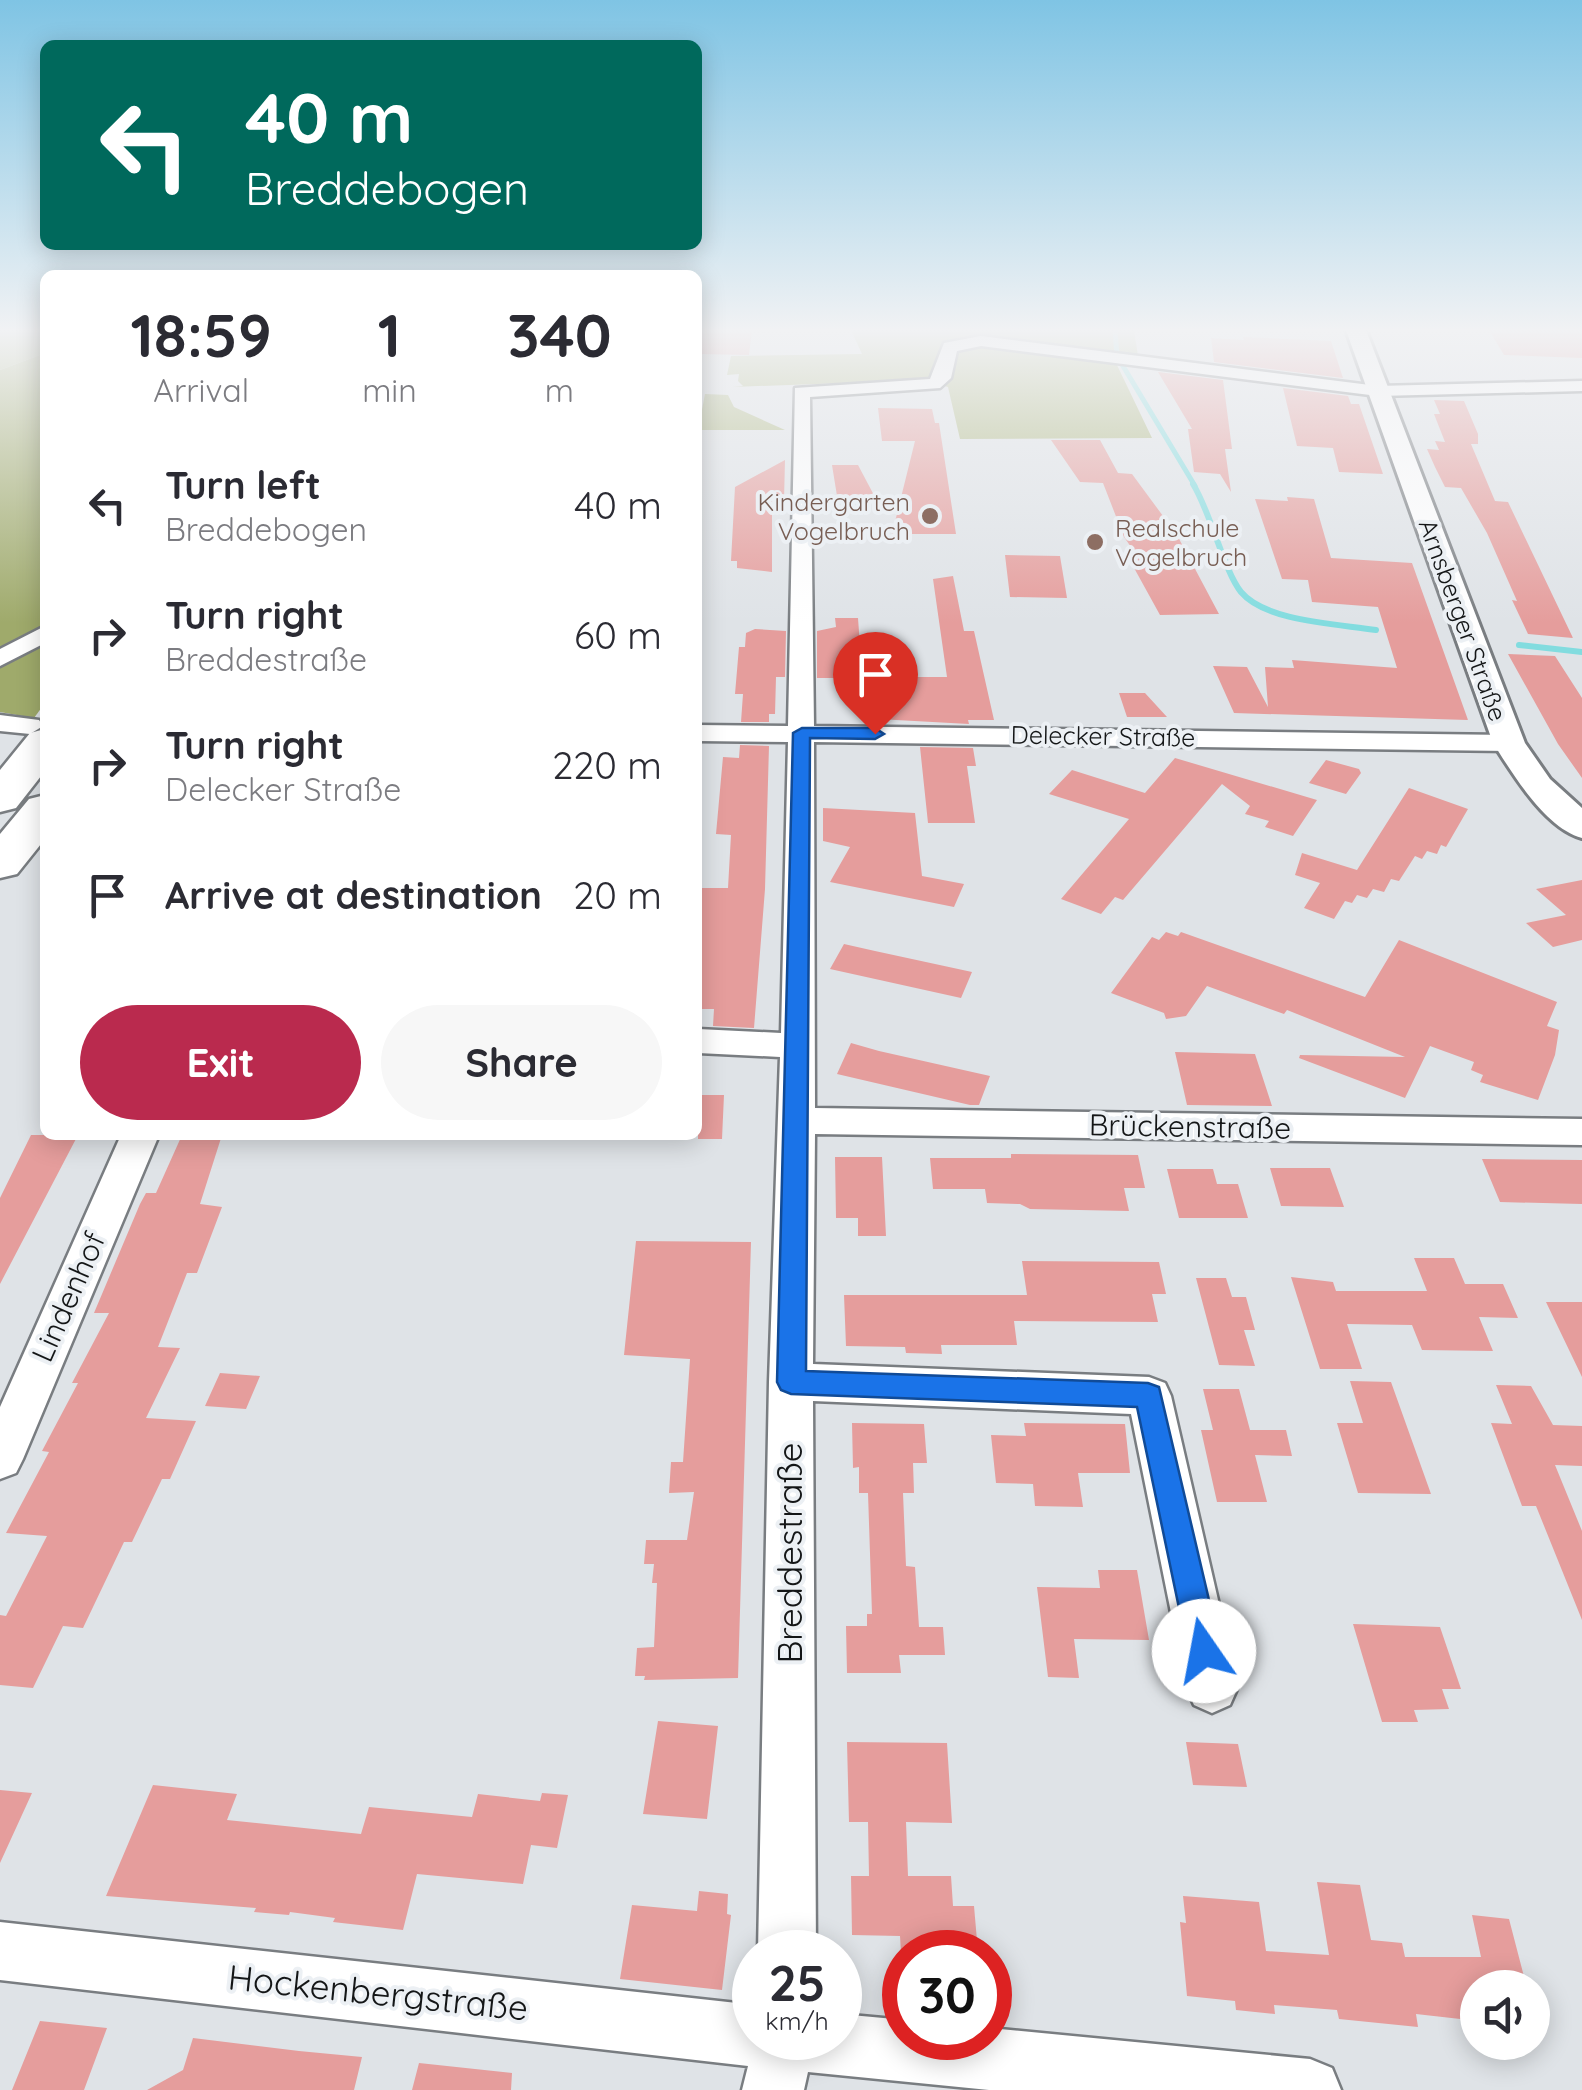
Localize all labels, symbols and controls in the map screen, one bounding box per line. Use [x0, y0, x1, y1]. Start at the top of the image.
text: 40 m [245, 73, 413, 161]
icon: left [80, 80, 210, 210]
text: Breddebogen [245, 160, 529, 216]
text: 18:59 [130, 297, 272, 372]
text: 1 [378, 297, 401, 372]
text: 340 [507, 297, 612, 372]
text: Arrival [153, 370, 249, 410]
text: min [362, 370, 417, 410]
text: m [545, 370, 574, 410]
text: Turn left [165, 461, 321, 509]
icon: left [80, 478, 135, 533]
text: 40 m [574, 481, 662, 529]
place label: Kindergarten Vogelbruch [758, 486, 910, 546]
marker: Kindergarten Vogelbruch [919, 505, 941, 527]
text: Breddebogen [165, 509, 367, 549]
place label: Realschule Vogelbruch [1115, 512, 1247, 572]
street label: Arnsberger Straße [1413, 515, 1514, 725]
marker: Realschule Vogelbruch [1084, 531, 1106, 553]
text: Turn right [165, 591, 344, 639]
icon: right [80, 608, 135, 663]
text: 60 m [574, 611, 662, 659]
pin [833, 632, 918, 735]
text: Breddestraße [165, 639, 367, 679]
icon: arrive [848, 647, 903, 702]
street label: Delecker Straße [1010, 718, 1196, 753]
text: Turn right [165, 721, 344, 769]
icon: right [80, 738, 135, 793]
text: 220 m [552, 741, 662, 789]
text: Delecker Straße [165, 769, 401, 809]
icon: arrive [80, 868, 135, 923]
text: Arrive at destination [165, 871, 542, 919]
text: 20 m [573, 871, 662, 919]
button: Exit [80, 1005, 361, 1120]
button: Share [381, 1005, 662, 1120]
street label: Brückenstraße [1089, 1105, 1291, 1147]
street label: Lindenhof [23, 1226, 114, 1367]
street label: Breddestraße [767, 1443, 811, 1664]
position arrow [1152, 1599, 1256, 1703]
speed limit sign: 30 [882, 1930, 1012, 2060]
text: 25 [768, 1951, 826, 2014]
street label: Hockenbergstraße [226, 1954, 530, 2030]
map controls [1460, 1970, 1550, 2060]
button: sound [1460, 1970, 1550, 2060]
text: km/h [765, 2005, 829, 2036]

